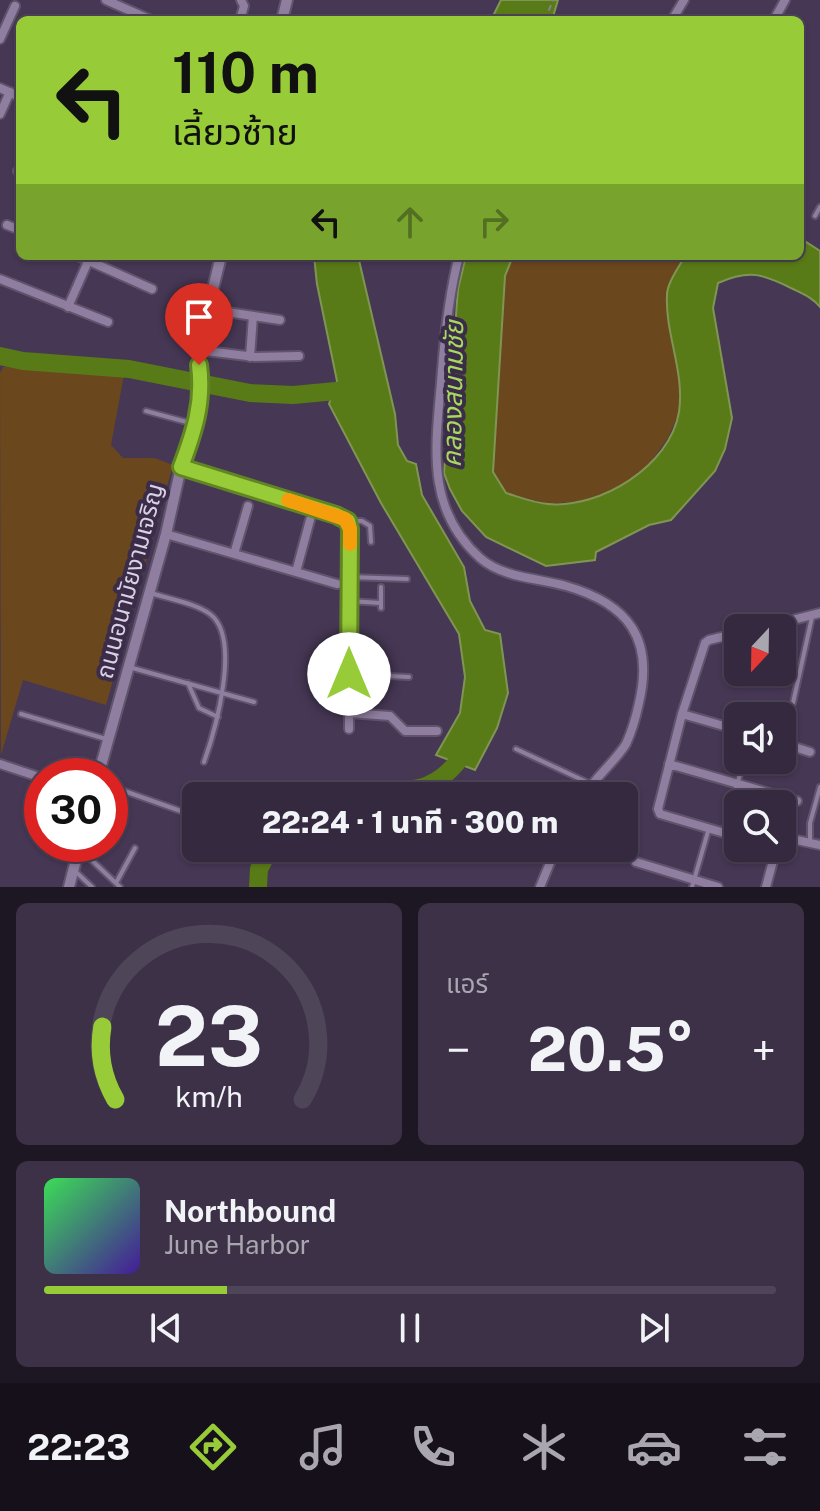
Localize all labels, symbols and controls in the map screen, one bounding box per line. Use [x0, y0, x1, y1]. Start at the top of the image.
text: 110 m [172, 40, 319, 106]
icon: left [40, 48, 144, 152]
text: เลี้ยวซ้าย [172, 111, 298, 153]
icon: left [304, 200, 348, 244]
icon: ahead [388, 200, 432, 244]
icon: right [472, 200, 516, 244]
pin [165, 283, 233, 365]
icon: arrive [177, 295, 221, 339]
water label: คลองสนามชัย [436, 319, 469, 468]
street label: ถนนอนามัยงามเจริญ [89, 480, 169, 682]
north arrow [724, 614, 796, 686]
map controls [724, 614, 796, 862]
position arrow [307, 632, 391, 716]
button: sound [724, 702, 796, 774]
speed limit sign: 30 [24, 758, 128, 862]
button: search [724, 790, 796, 862]
text: 22:24 · 1 นาที · 300 m [262, 804, 558, 840]
text: แอร์ [446, 968, 488, 999]
text: 23 [155, 987, 263, 1085]
text: 20.5° [528, 1014, 694, 1085]
text: − [446, 1024, 470, 1076]
text: + [752, 1024, 776, 1076]
text: km/h [175, 1080, 243, 1113]
text: Northbound [164, 1193, 336, 1229]
text: June Harbor [164, 1229, 310, 1260]
icon: previous [144, 1306, 188, 1350]
icon: pause [388, 1306, 432, 1350]
icon: next [632, 1306, 676, 1350]
icon: directions [185, 1419, 241, 1475]
icon: music [295, 1419, 351, 1475]
icon: phone [405, 1419, 461, 1475]
icon: climate [516, 1419, 572, 1475]
icon: car [626, 1419, 682, 1475]
icon: filters [737, 1419, 793, 1475]
text: 22:23 [27, 1426, 130, 1468]

